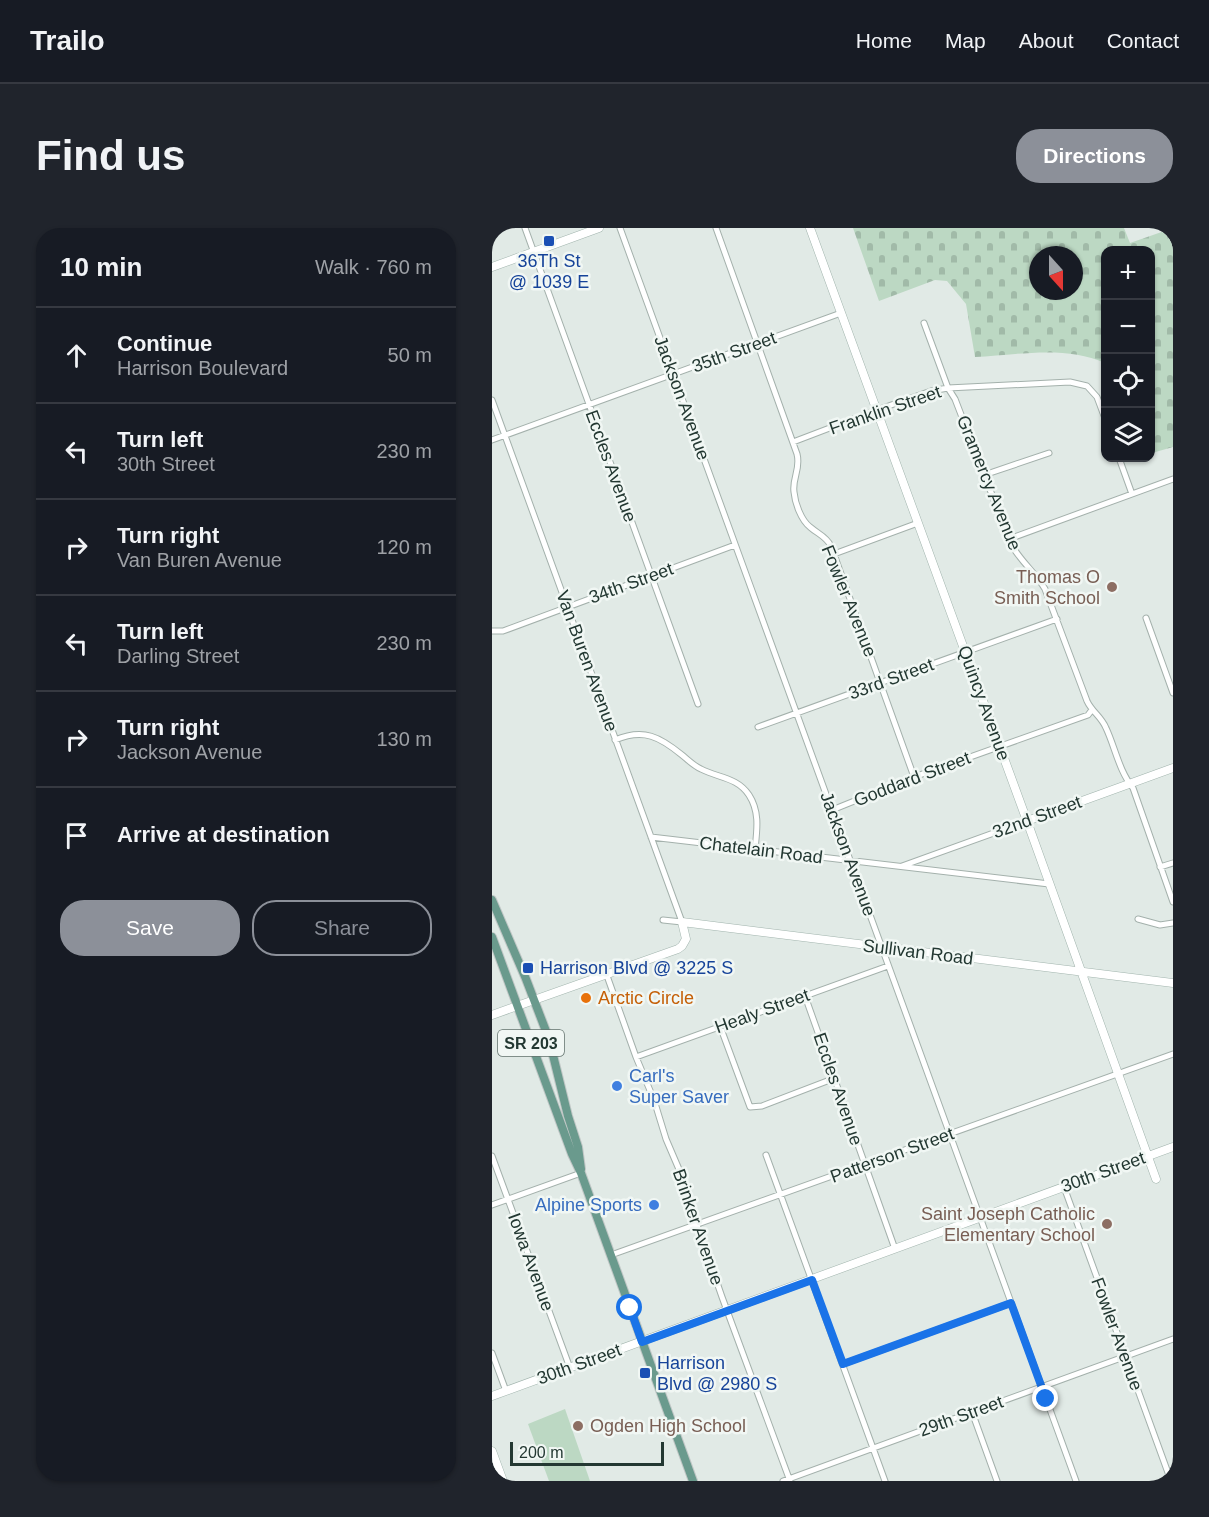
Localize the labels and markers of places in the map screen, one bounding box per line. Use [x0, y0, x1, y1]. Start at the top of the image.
marker: 36Th St @ 1039 E [542, 234, 556, 248]
place label: 36Th St @ 1039 E [509, 251, 589, 292]
place label: Thomas O Smith School [994, 567, 1100, 608]
marker: Thomas O Smith School [1105, 580, 1119, 594]
place label: Harrison Blvd @ 3225 S [540, 958, 733, 978]
marker: Harrison Blvd @ 3225 S [521, 961, 535, 975]
place label: Arctic Circle [598, 988, 694, 1008]
marker: Arctic Circle [579, 991, 593, 1005]
place label: Carl's Super Saver [629, 1066, 729, 1107]
marker: Carl's Super Saver [610, 1079, 624, 1093]
place label: Alpine Sports [535, 1195, 642, 1215]
marker: Alpine Sports [647, 1198, 661, 1212]
place label: Saint Joseph Catholic Elementary School [921, 1204, 1095, 1245]
marker: Saint Joseph Catholic Elementary School [1100, 1217, 1114, 1231]
place label: Harrison Blvd @ 2980 S [657, 1353, 777, 1394]
marker: Harrison Blvd @ 2980 S [638, 1366, 652, 1380]
place label: Ogden High School [590, 1416, 746, 1436]
marker: Ogden High School [571, 1419, 585, 1433]

